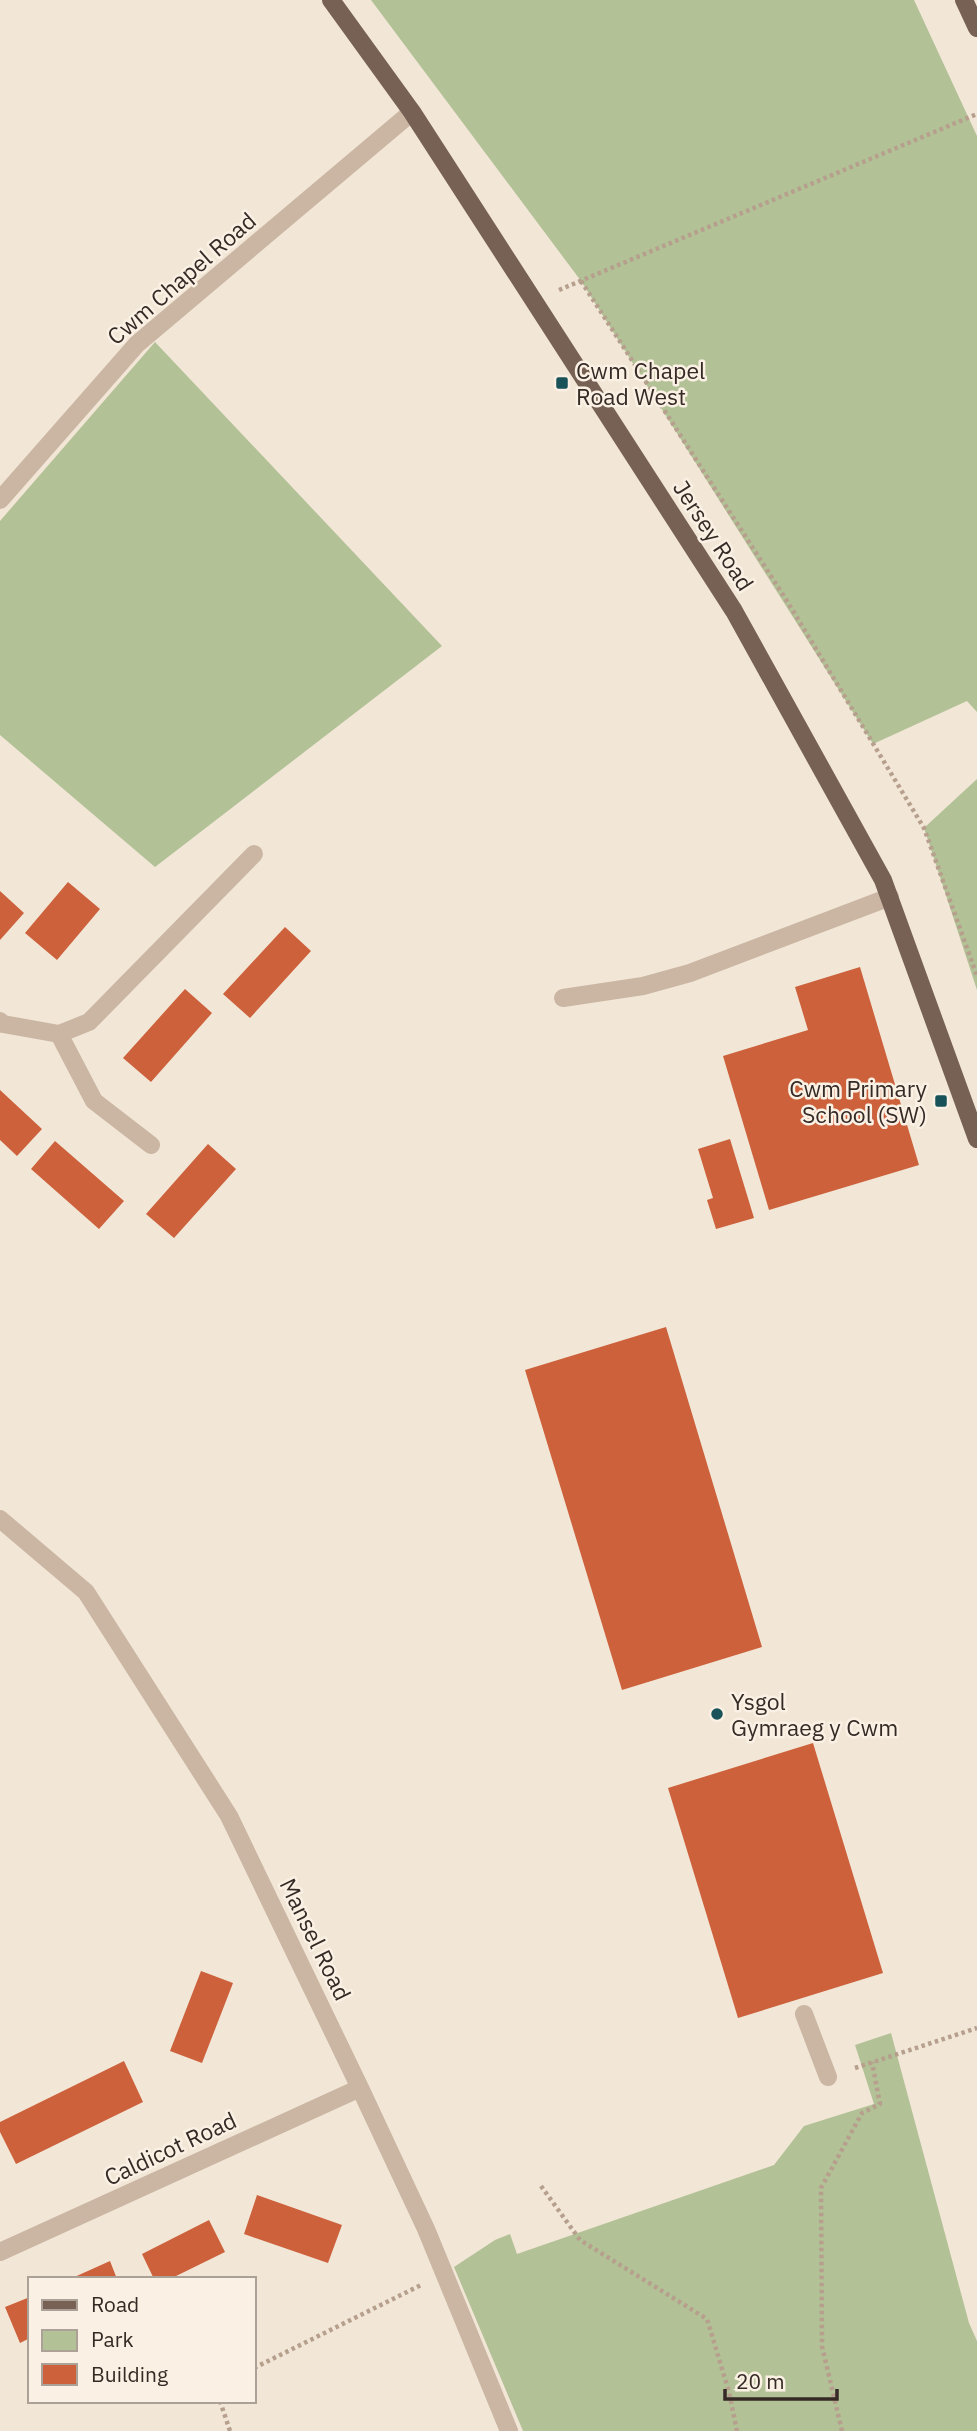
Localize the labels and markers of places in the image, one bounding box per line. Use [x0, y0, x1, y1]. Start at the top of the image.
place label: Cwm Chapel Road West [576, 355, 705, 411]
marker: Cwm Chapel Road West [554, 375, 570, 391]
place label: Cwm Primary School (SW) [789, 1073, 928, 1129]
marker: Cwm Primary School (SW) [933, 1093, 949, 1109]
place label: Ysgol Gymraeg y Cwm [731, 1686, 898, 1742]
marker: Ysgol Gymraeg y Cwm [709, 1706, 725, 1722]

